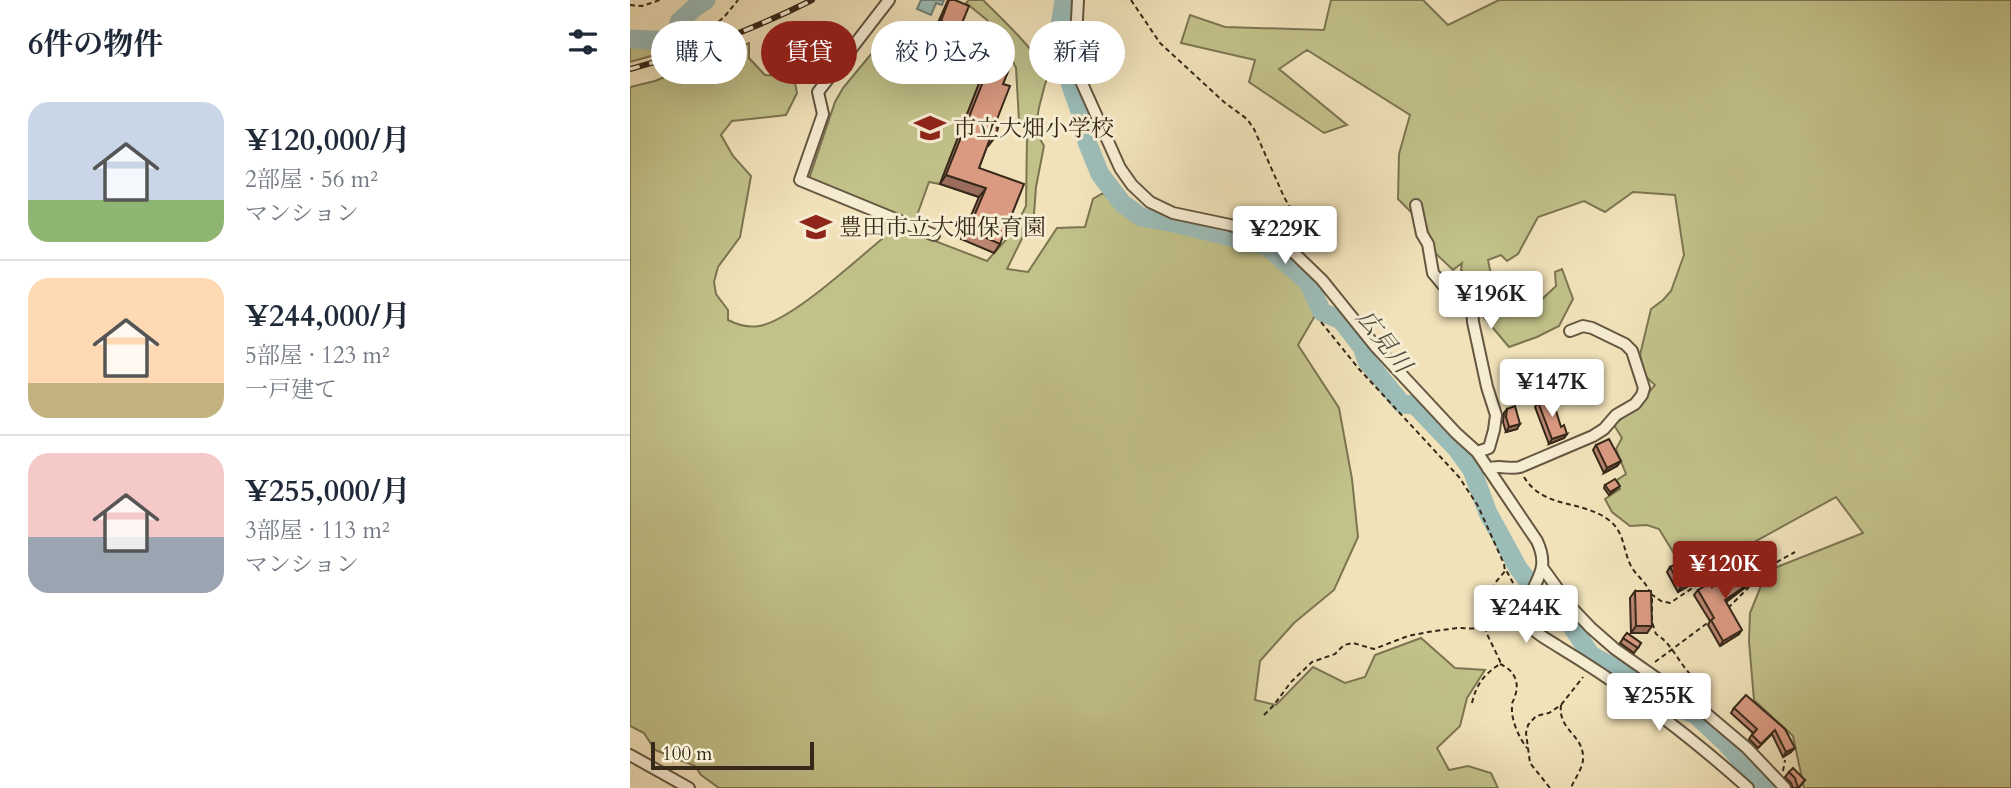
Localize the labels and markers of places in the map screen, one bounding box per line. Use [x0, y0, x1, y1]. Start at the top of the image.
school or university icon: 市立大畑小学校 [913, 111, 947, 145]
place label: 市立大畑小学校 [953, 113, 1114, 144]
pin: ¥229K [1236, 206, 1334, 266]
school or university icon: 豊田市立大畑保育園 [799, 210, 833, 244]
place label: 豊田市立大畑保育園 [839, 212, 1046, 243]
pin: ¥196K [1442, 272, 1540, 331]
pin: ¥147K [1503, 360, 1601, 419]
pin: ¥120K [1676, 542, 1774, 601]
pin: ¥244K [1477, 586, 1575, 645]
pin: ¥255K [1610, 674, 1708, 733]

